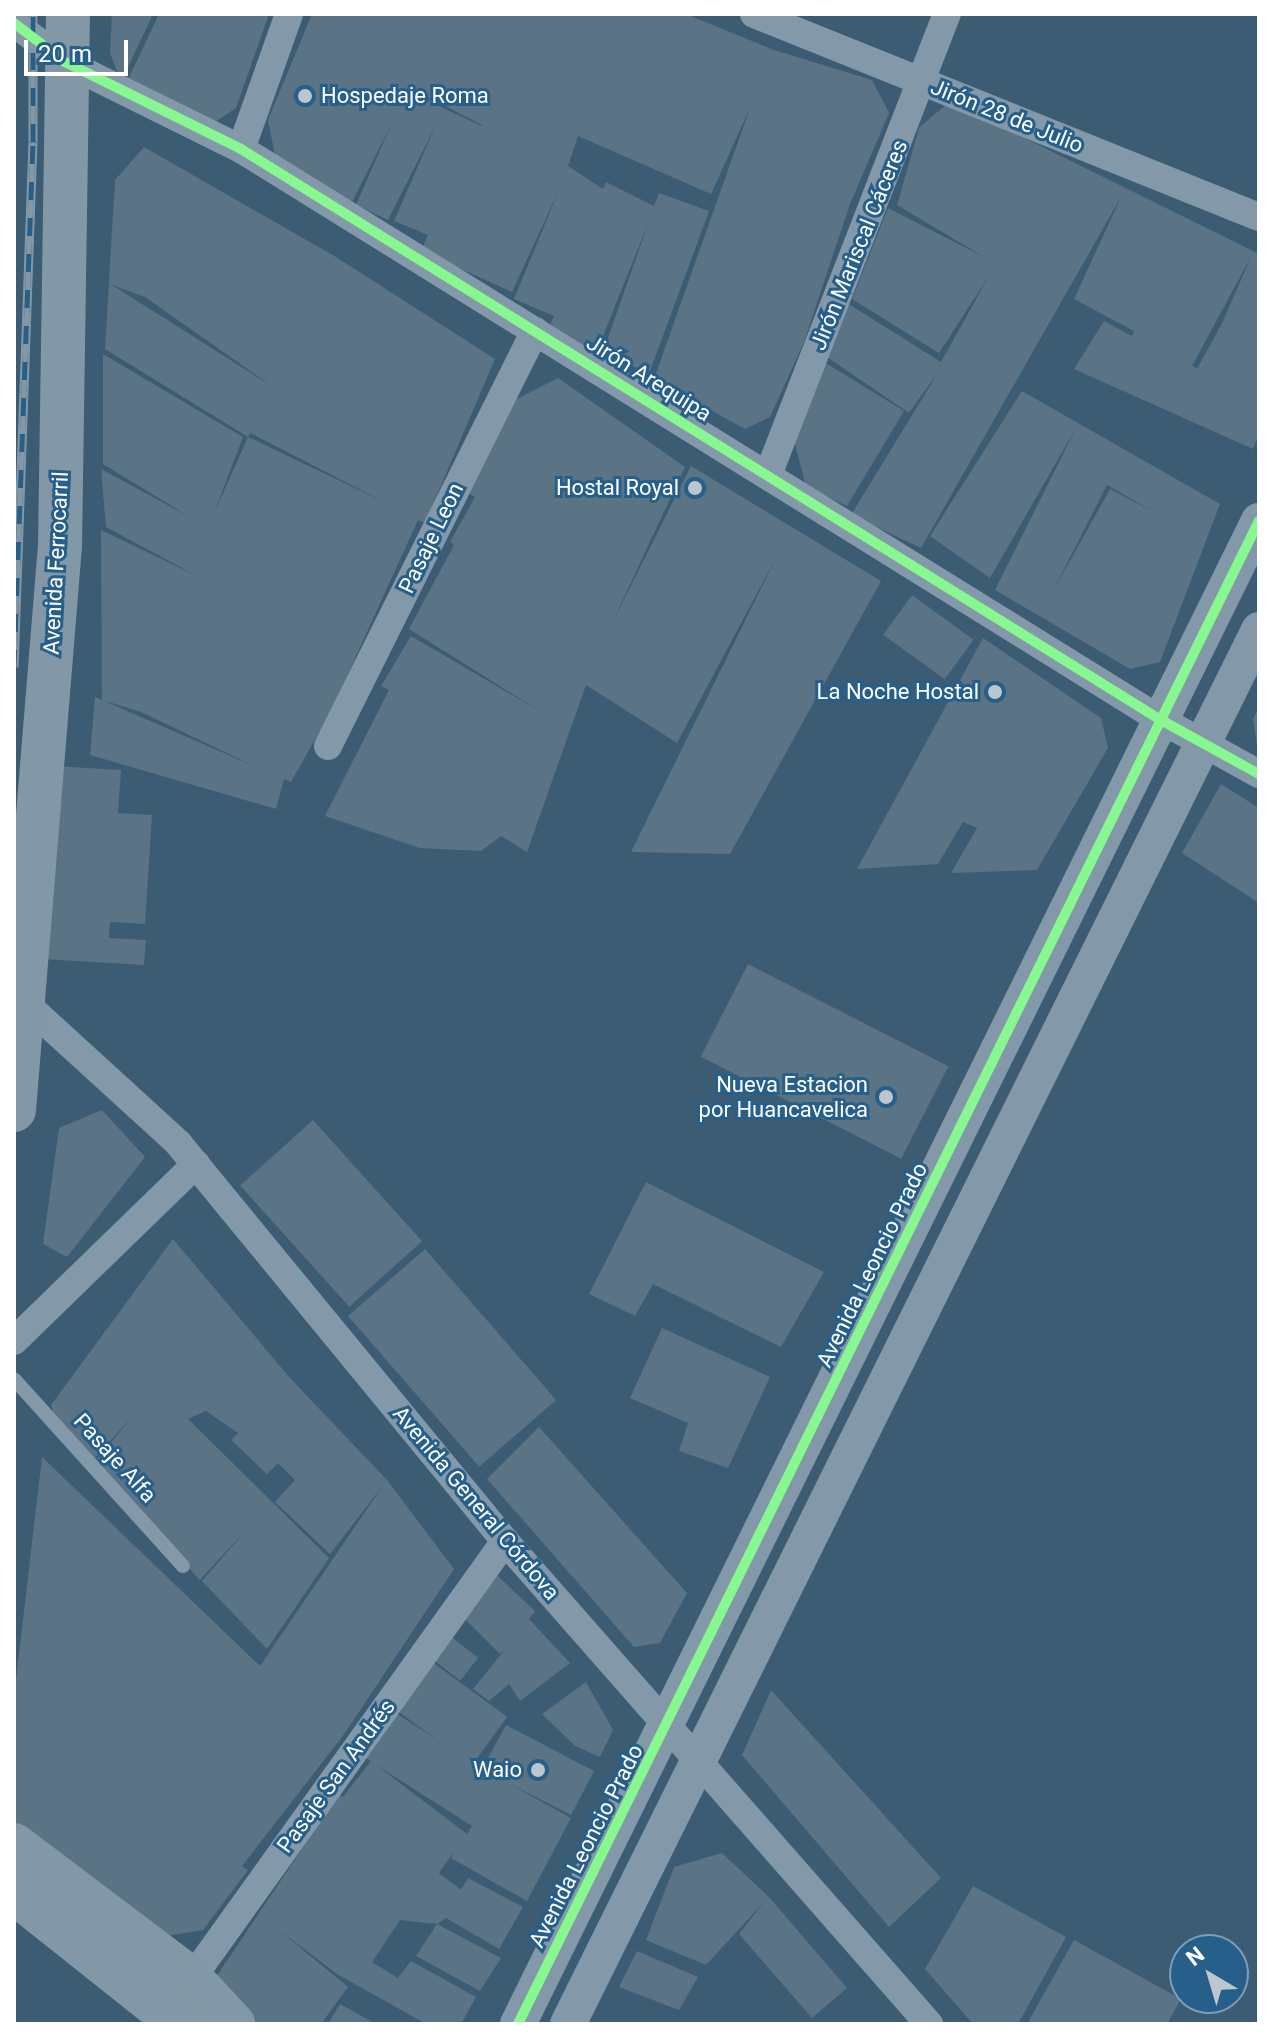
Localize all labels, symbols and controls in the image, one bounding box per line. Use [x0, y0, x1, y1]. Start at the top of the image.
scale bar [28, 24, 132, 74]
text: 20 m [38, 40, 92, 68]
street label: Jirón 28 de Julio [927, 73, 1087, 159]
place label: Hospedaje Roma [321, 83, 489, 109]
marker: Hospedaje Roma [296, 87, 314, 105]
street label: Jirón Mariscal Cáceres [805, 136, 913, 354]
street label: Jirón Arequipa [582, 329, 716, 427]
street label: Avenida Ferrocarril [38, 471, 74, 655]
place label: Hostal Royal [556, 475, 679, 501]
street label: Pasaje Leon [393, 478, 469, 598]
marker: Hostal Royal [686, 479, 704, 497]
place label: La Noche Hostal [817, 679, 979, 705]
marker: La Noche Hostal [986, 683, 1004, 701]
place label: Nueva Estacion por Huancavelica [699, 1071, 868, 1122]
marker: Nueva Estacion por Huancavelica [875, 1086, 897, 1108]
street label: Avenida Leoncio Prado [811, 1158, 933, 1372]
street label: Avenida General Córdova [387, 1401, 565, 1605]
street label: Pasaje Alfa [68, 1408, 162, 1508]
street label: Pasaje San Andrés [271, 1694, 401, 1858]
street label: Avenida Leoncio Prado [523, 1740, 649, 1952]
place label: Waio [473, 1757, 522, 1783]
marker: Waio [529, 1761, 547, 1779]
north arrow [1169, 1934, 1249, 2014]
text: N [1181, 1942, 1209, 1971]

